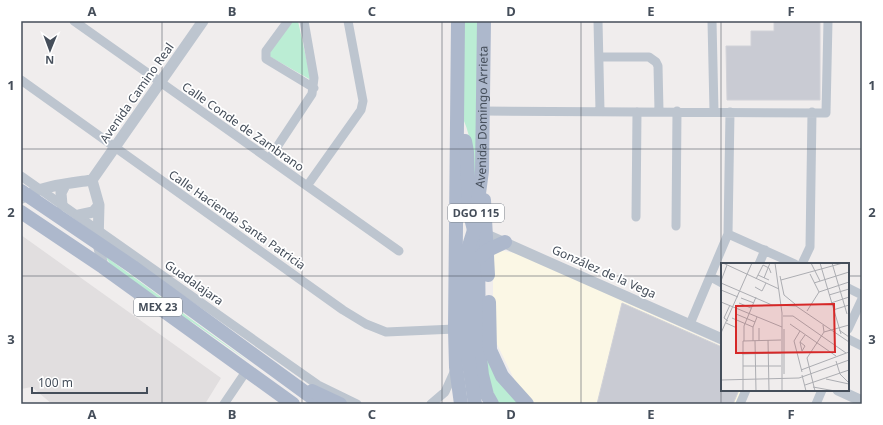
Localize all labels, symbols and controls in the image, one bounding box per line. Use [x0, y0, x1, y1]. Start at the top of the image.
text: A [88, 2, 97, 20]
text: B [228, 2, 236, 20]
text: C [368, 2, 376, 20]
text: D [506, 2, 516, 20]
text: E [647, 2, 655, 20]
text: F [787, 2, 795, 20]
north arrow [30, 30, 70, 70]
street label: Avenida Camino Real [96, 39, 178, 146]
street label: Avenida Domingo Arrieta [471, 46, 492, 189]
text: N [45, 53, 54, 68]
text: 1 [7, 76, 15, 94]
text: 1 [868, 76, 876, 94]
street label: Calle Conde de Zambrano [179, 78, 308, 175]
street label: Calle Hacienda Santa Patricia [166, 166, 309, 273]
text: 2 [7, 203, 15, 221]
text: 2 [868, 203, 876, 221]
road number: DGO 115 [448, 204, 504, 222]
street label: González de la Vega [549, 241, 659, 302]
street label: Guadalajara [162, 256, 227, 309]
inset map [721, 263, 849, 391]
road number: MEX 23 [134, 298, 182, 316]
text: 3 [7, 330, 15, 348]
text: 3 [868, 330, 876, 348]
scale bar [32, 369, 147, 395]
text: 100 m [38, 374, 73, 391]
text: A [88, 405, 97, 423]
text: B [228, 405, 236, 423]
text: C [368, 405, 376, 423]
text: D [506, 405, 516, 423]
text: E [647, 405, 655, 423]
text: F [787, 405, 795, 423]

